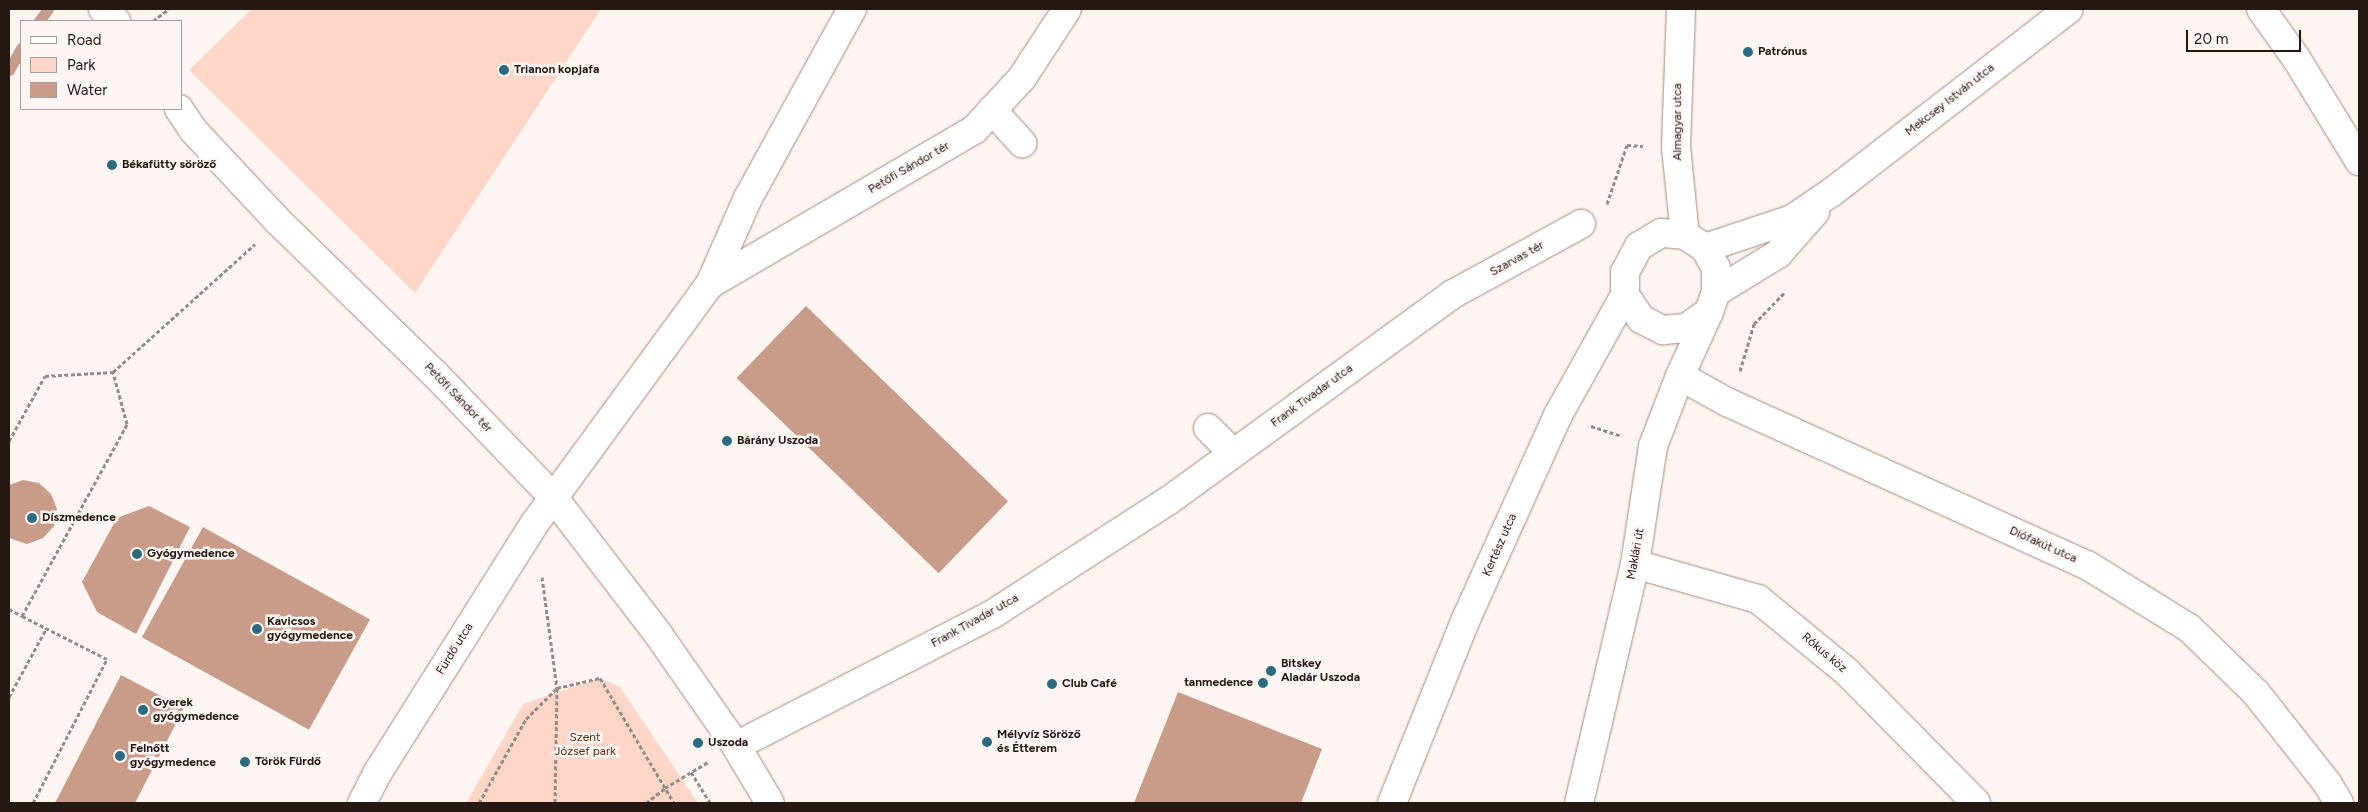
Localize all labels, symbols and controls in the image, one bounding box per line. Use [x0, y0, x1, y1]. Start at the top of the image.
legend [20, 20, 182, 110]
scale bar [2188, 20, 2303, 52]
text: 20 m [2194, 30, 2228, 48]
text: Road [67, 31, 102, 49]
place label: Patrónus [1758, 45, 1807, 59]
marker: Patrónus [1742, 46, 1754, 58]
text: Park [67, 56, 96, 74]
street label: Mekcsey István utca [1903, 61, 1997, 139]
place label: Trianon kopjafa [514, 63, 599, 77]
marker: Trianon kopjafa [498, 64, 510, 76]
text: Water [67, 81, 107, 99]
street label: Almagyar utca [1671, 83, 1685, 161]
street label: Petőfi Sándor tér [866, 139, 952, 197]
place label: Békafütty söröző [122, 158, 216, 172]
marker: Békafütty söröző [106, 159, 118, 171]
street label: Szarvas tér [1488, 238, 1546, 280]
street label: Petőfi Sándor tér [421, 360, 495, 436]
street label: Frank Tivadar utca [1268, 361, 1356, 431]
place label: Bárány Uszoda [737, 434, 818, 448]
marker: Bárány Uszoda [721, 435, 733, 447]
place label: Díszmedence [42, 511, 116, 525]
street label: Kertész utca [1480, 511, 1520, 579]
marker: Díszmedence [26, 512, 38, 524]
street label: Diófakút utca [2007, 524, 2079, 566]
street label: Maklári út [1624, 527, 1648, 581]
place label: Gyógymedence [147, 547, 235, 561]
marker: Gyógymedence [131, 548, 143, 560]
street label: Frank Tivadar utca [929, 591, 1021, 651]
place label: Kavicsos gyógymedence [267, 615, 353, 643]
street label: Fürdő utca [434, 621, 476, 677]
marker: Kavicsos gyógymedence [251, 623, 263, 635]
street label: Rókus köz [1799, 630, 1849, 676]
place label: Bitskey Aladár Uszoda [1281, 657, 1360, 685]
marker: Bitskey Aladár Uszoda [1265, 665, 1277, 677]
place label: tanmedence [1184, 676, 1253, 690]
place label: Club Café [1062, 677, 1117, 691]
marker: tanmedence [1257, 677, 1269, 689]
marker: Club Café [1046, 678, 1058, 690]
place label: Gyerek gyógymedence [153, 696, 239, 724]
marker: Gyerek gyógymedence [137, 704, 149, 716]
place label: Mélyvíz Söröző és Étterem [997, 728, 1081, 756]
park label: Szent József park [554, 731, 616, 759]
place label: Uszoda [708, 736, 748, 750]
marker: Mélyvíz Söröző és Étterem [981, 736, 993, 748]
marker: Uszoda [692, 737, 704, 749]
place label: Felnőtt gyógymedence [130, 742, 216, 770]
marker: Felnőtt gyógymedence [114, 750, 126, 762]
place label: Török Fürdő [255, 755, 321, 769]
marker: Török Fürdő [239, 756, 251, 768]

